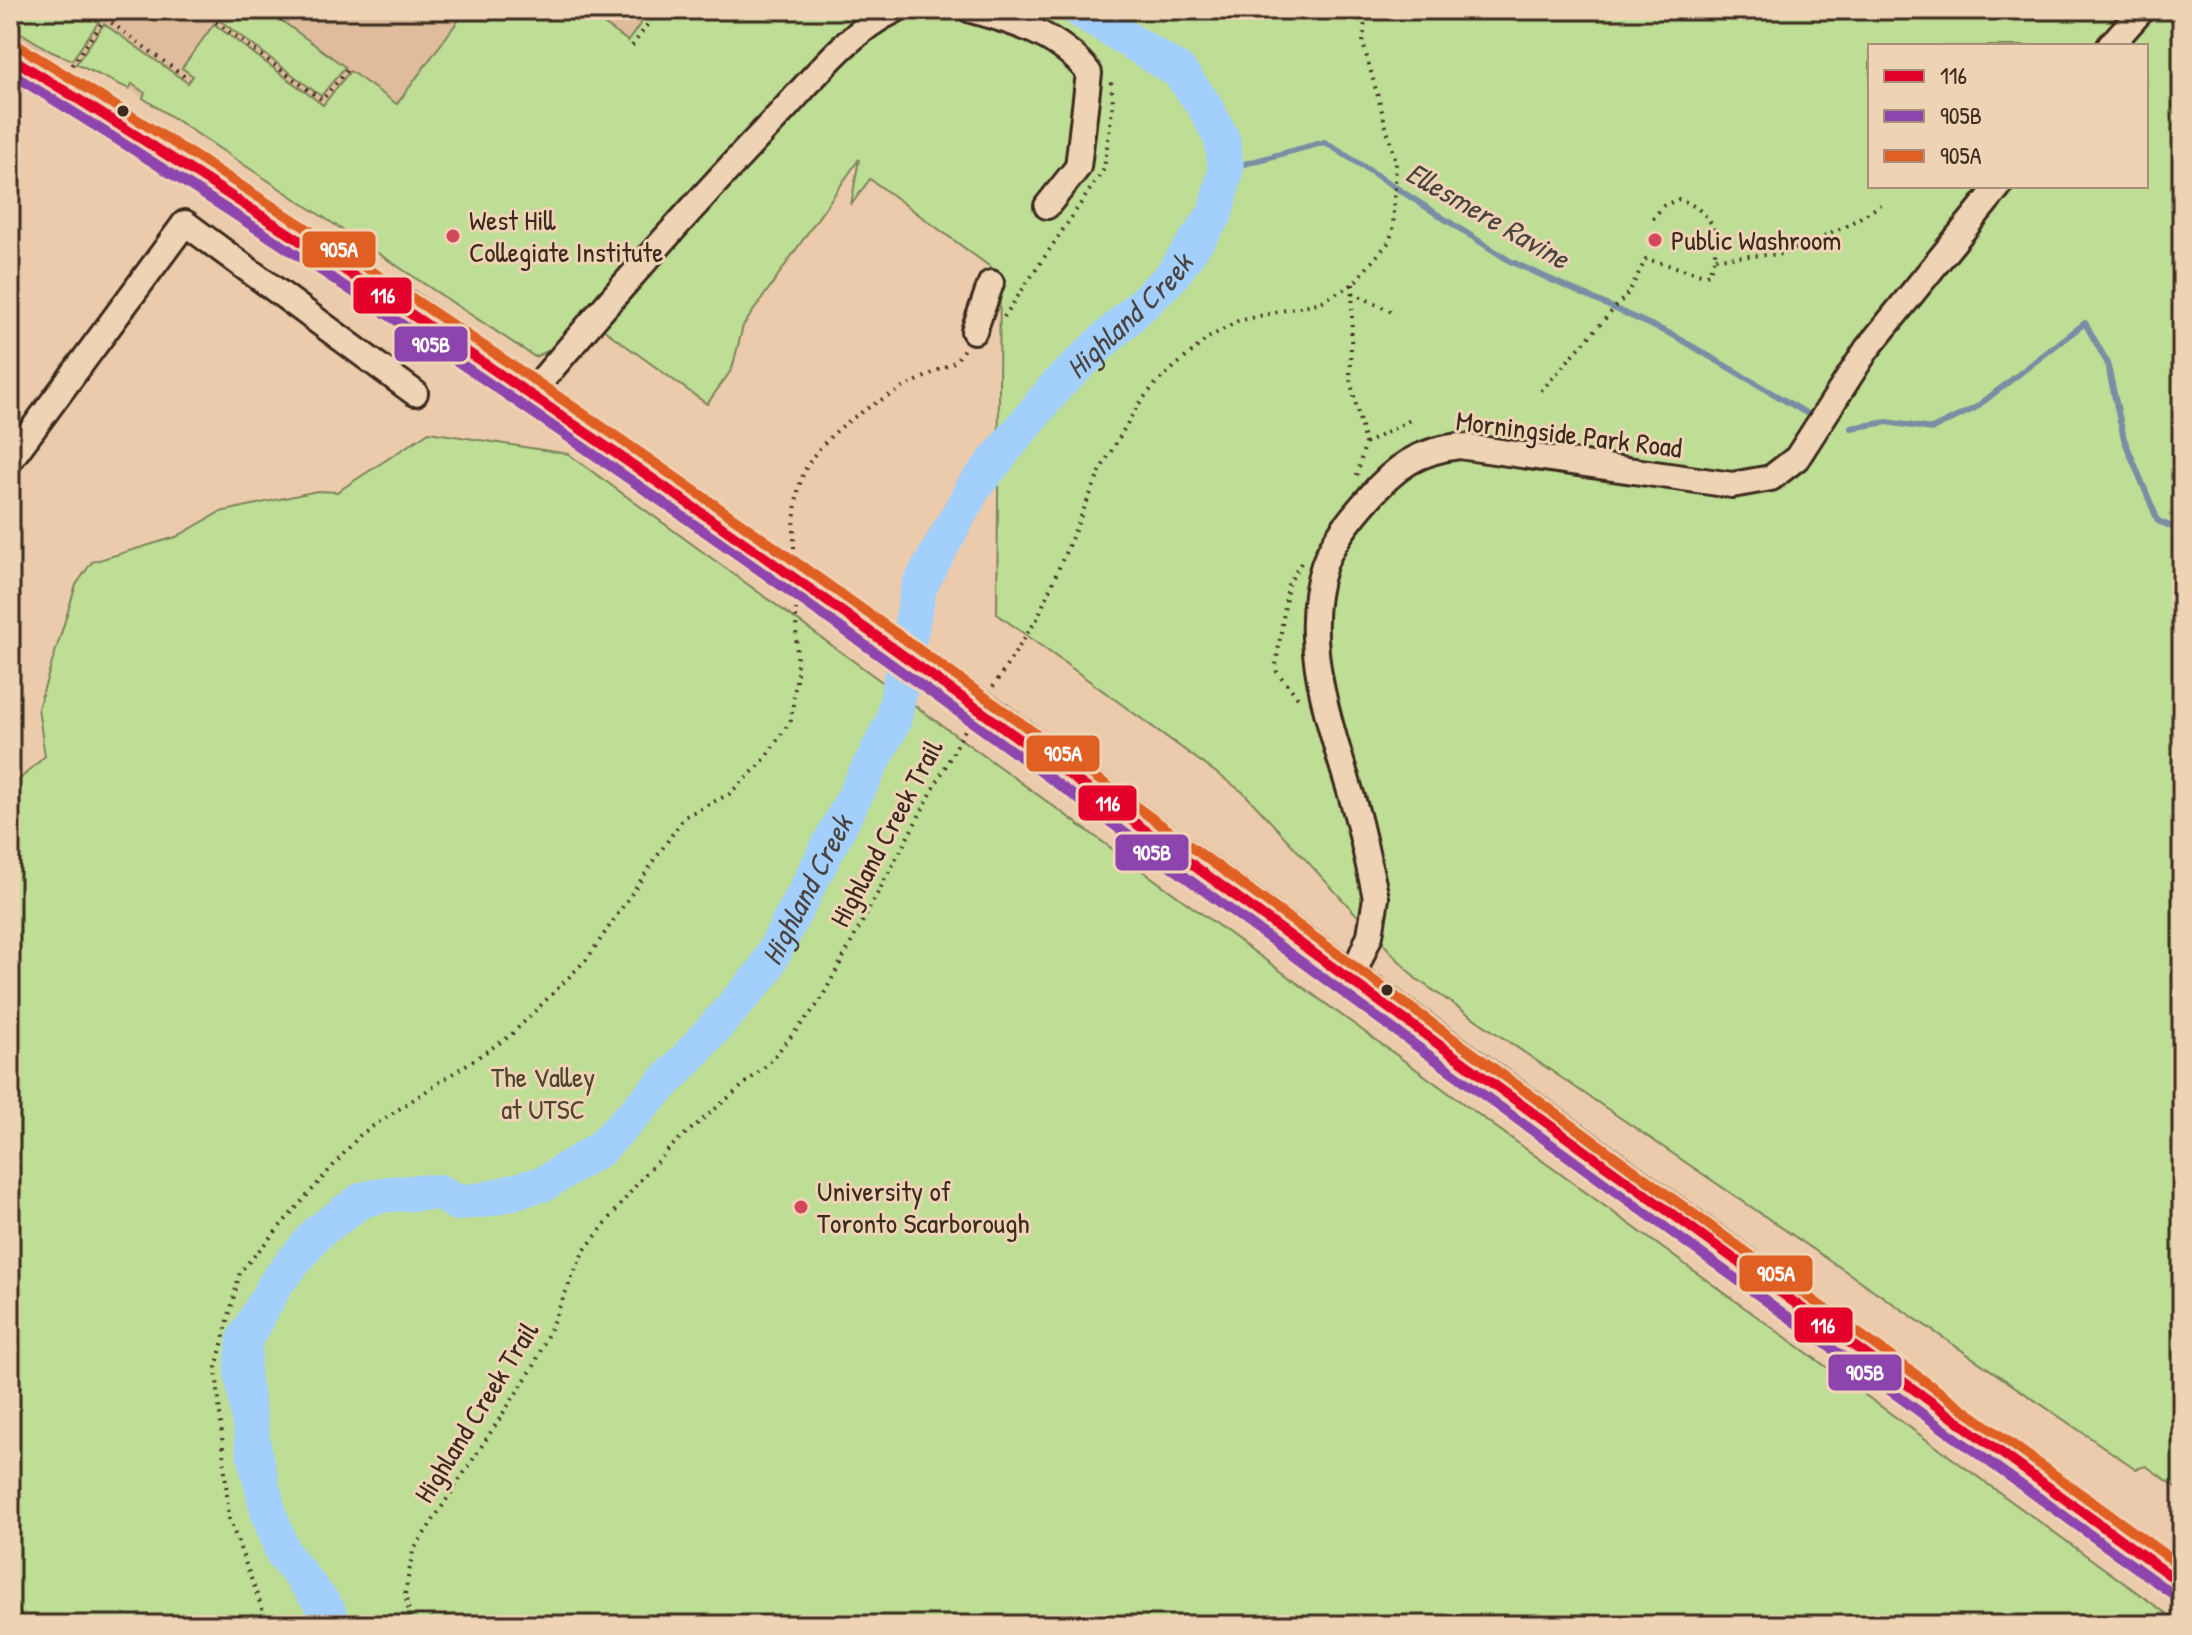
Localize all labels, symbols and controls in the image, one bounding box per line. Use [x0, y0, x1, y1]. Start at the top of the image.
legend [1868, 44, 2148, 188]
text: 116 [1940, 59, 1967, 91]
text: 905B [1940, 99, 1982, 131]
unlabelled marker [115, 103, 131, 119]
text: 905A [1940, 139, 1982, 171]
water label: Ellesmere Ravine [1399, 152, 1578, 278]
place label: West Hill Collegiate Institute [469, 201, 663, 271]
place label: Public Washroom [1671, 221, 1841, 259]
marker: West Hill Collegiate Institute [444, 227, 462, 245]
line badge: 905A [301, 230, 377, 269]
marker: Public Washroom [1646, 231, 1664, 249]
text: 905A [320, 234, 358, 264]
water label: Highland Creek [1057, 243, 1203, 387]
line badge: 116 [352, 276, 413, 315]
text: 116 [371, 280, 396, 310]
line badge: 905B [393, 325, 469, 363]
text: 905B [412, 329, 450, 359]
street label: Morningside Park Road [1454, 401, 1684, 467]
street label: Highland Creek Trail [821, 732, 952, 933]
line badge: 905A [1025, 734, 1101, 773]
text: 905A [1044, 738, 1082, 768]
line badge: 116 [1077, 784, 1138, 822]
text: 116 [1096, 788, 1121, 818]
water label: Highland Creek [751, 806, 863, 971]
line badge: 905B [1114, 833, 1190, 872]
text: 905B [1133, 837, 1171, 867]
unlabelled marker [1379, 982, 1395, 998]
park label: The Valley at UTSC [491, 1058, 595, 1128]
place label: University of Toronto Scarborough [817, 1172, 1029, 1242]
marker: University of Toronto Scarborough [792, 1198, 810, 1216]
line badge: 905A [1738, 1254, 1814, 1293]
text: 905A [1757, 1258, 1795, 1288]
line badge: 116 [1793, 1306, 1854, 1344]
text: 116 [1811, 1310, 1836, 1340]
street label: Highland Creek Trail [405, 1314, 547, 1510]
line badge: 905B [1827, 1353, 1903, 1392]
text: 905B [1846, 1357, 1884, 1387]

